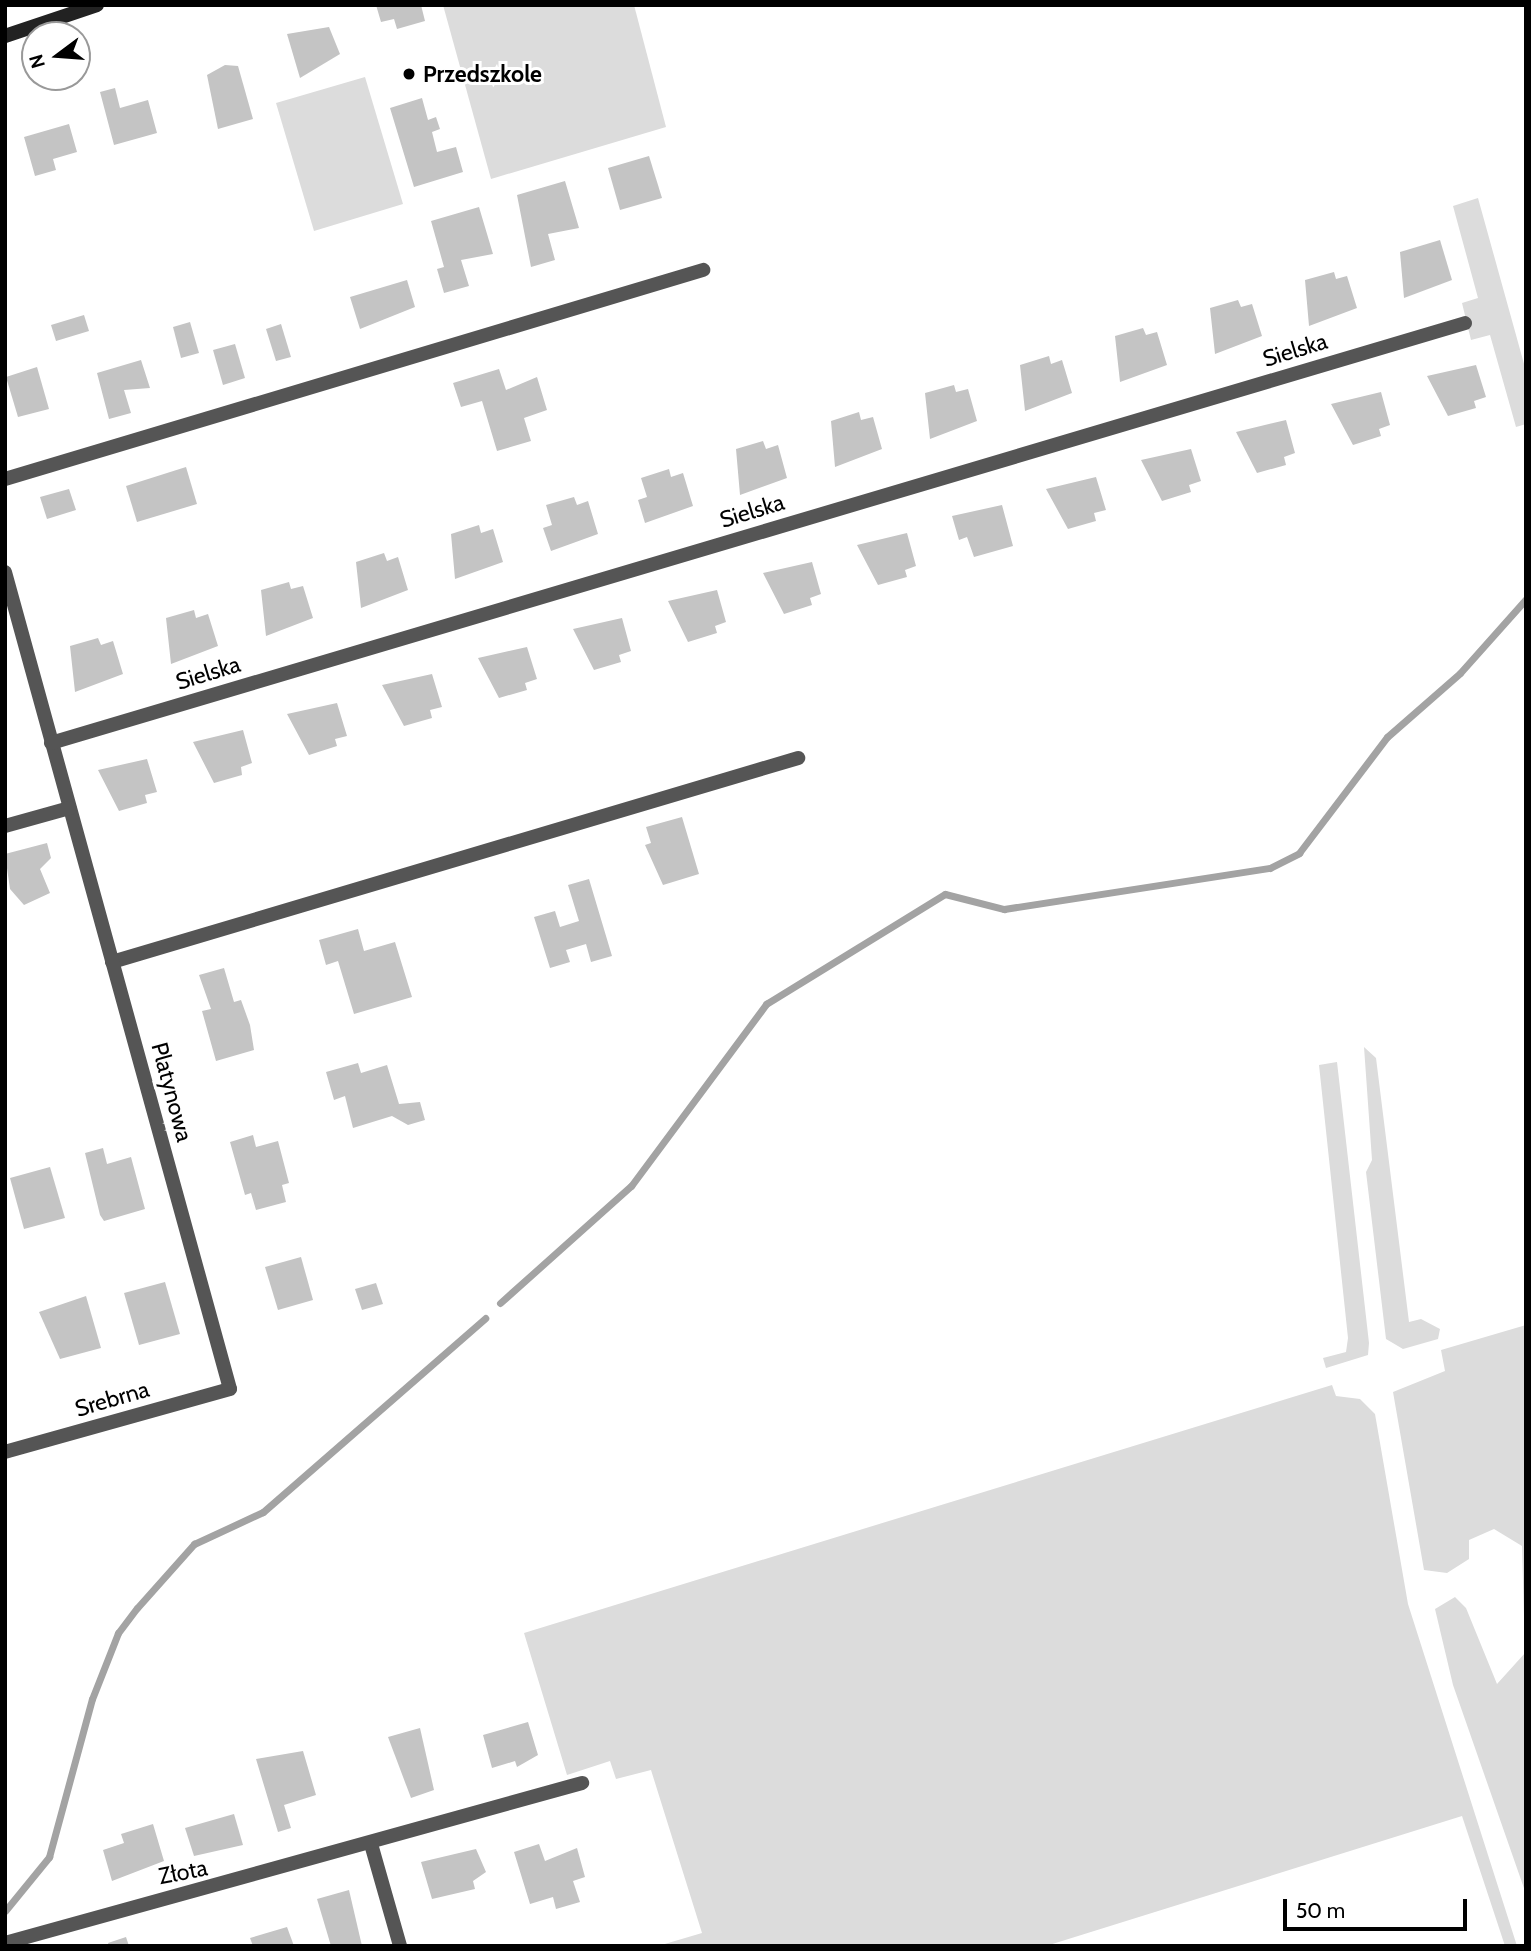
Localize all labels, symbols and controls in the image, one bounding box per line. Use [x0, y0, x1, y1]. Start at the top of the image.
north arrow [21, 21, 91, 91]
text: N [24, 52, 50, 71]
place label: Przedszkole [423, 60, 542, 88]
marker: Przedszkole [401, 66, 417, 82]
street label: Sielska [1259, 327, 1331, 373]
street label: Sielska [716, 488, 788, 534]
street label: Sielska [172, 650, 244, 696]
street label: Platynowa [146, 1039, 198, 1145]
street label: Srebrna [72, 1375, 152, 1423]
street label: Złota [156, 1854, 210, 1890]
scale bar [1286, 1884, 1470, 1928]
text: 50 m [1296, 1898, 1345, 1923]

